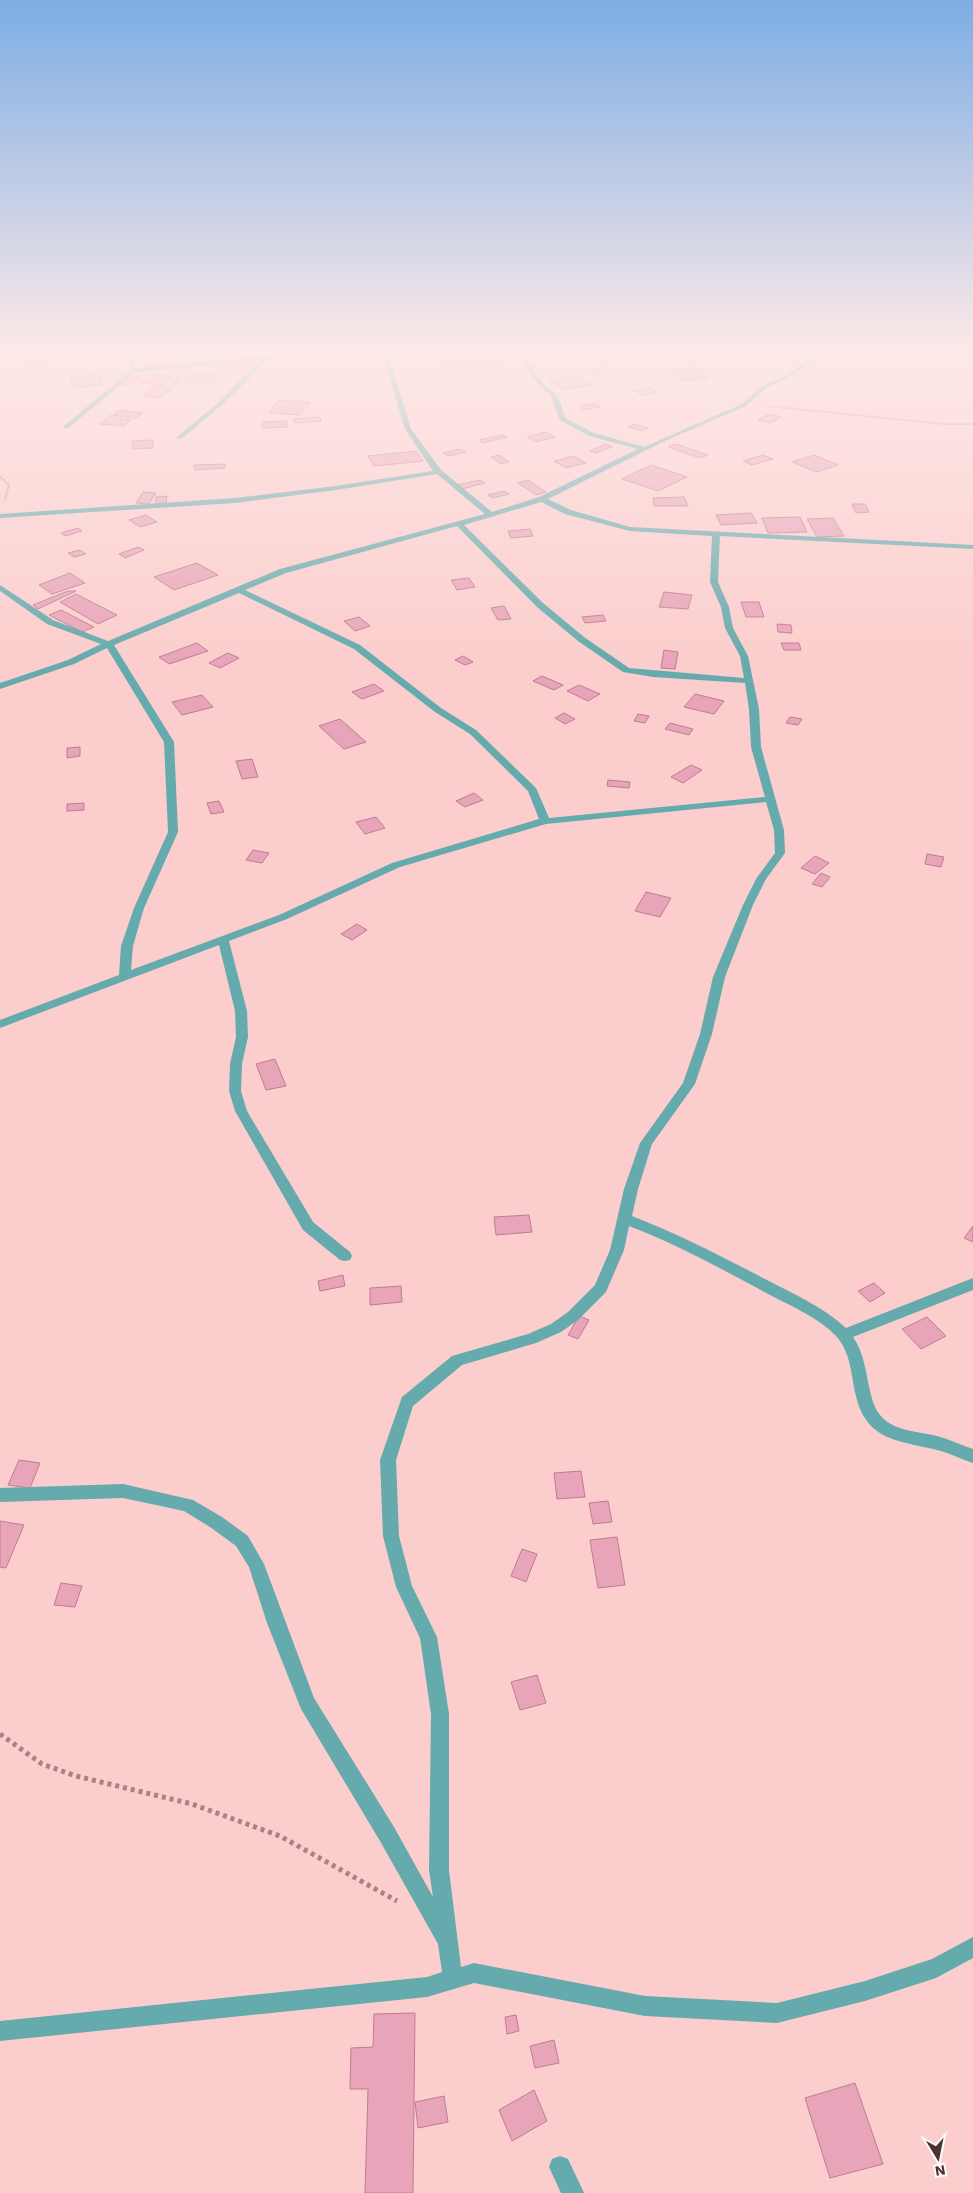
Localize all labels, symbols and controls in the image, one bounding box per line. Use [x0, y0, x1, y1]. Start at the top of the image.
north arrow [913, 2133, 963, 2183]
text: N [934, 2162, 947, 2180]

